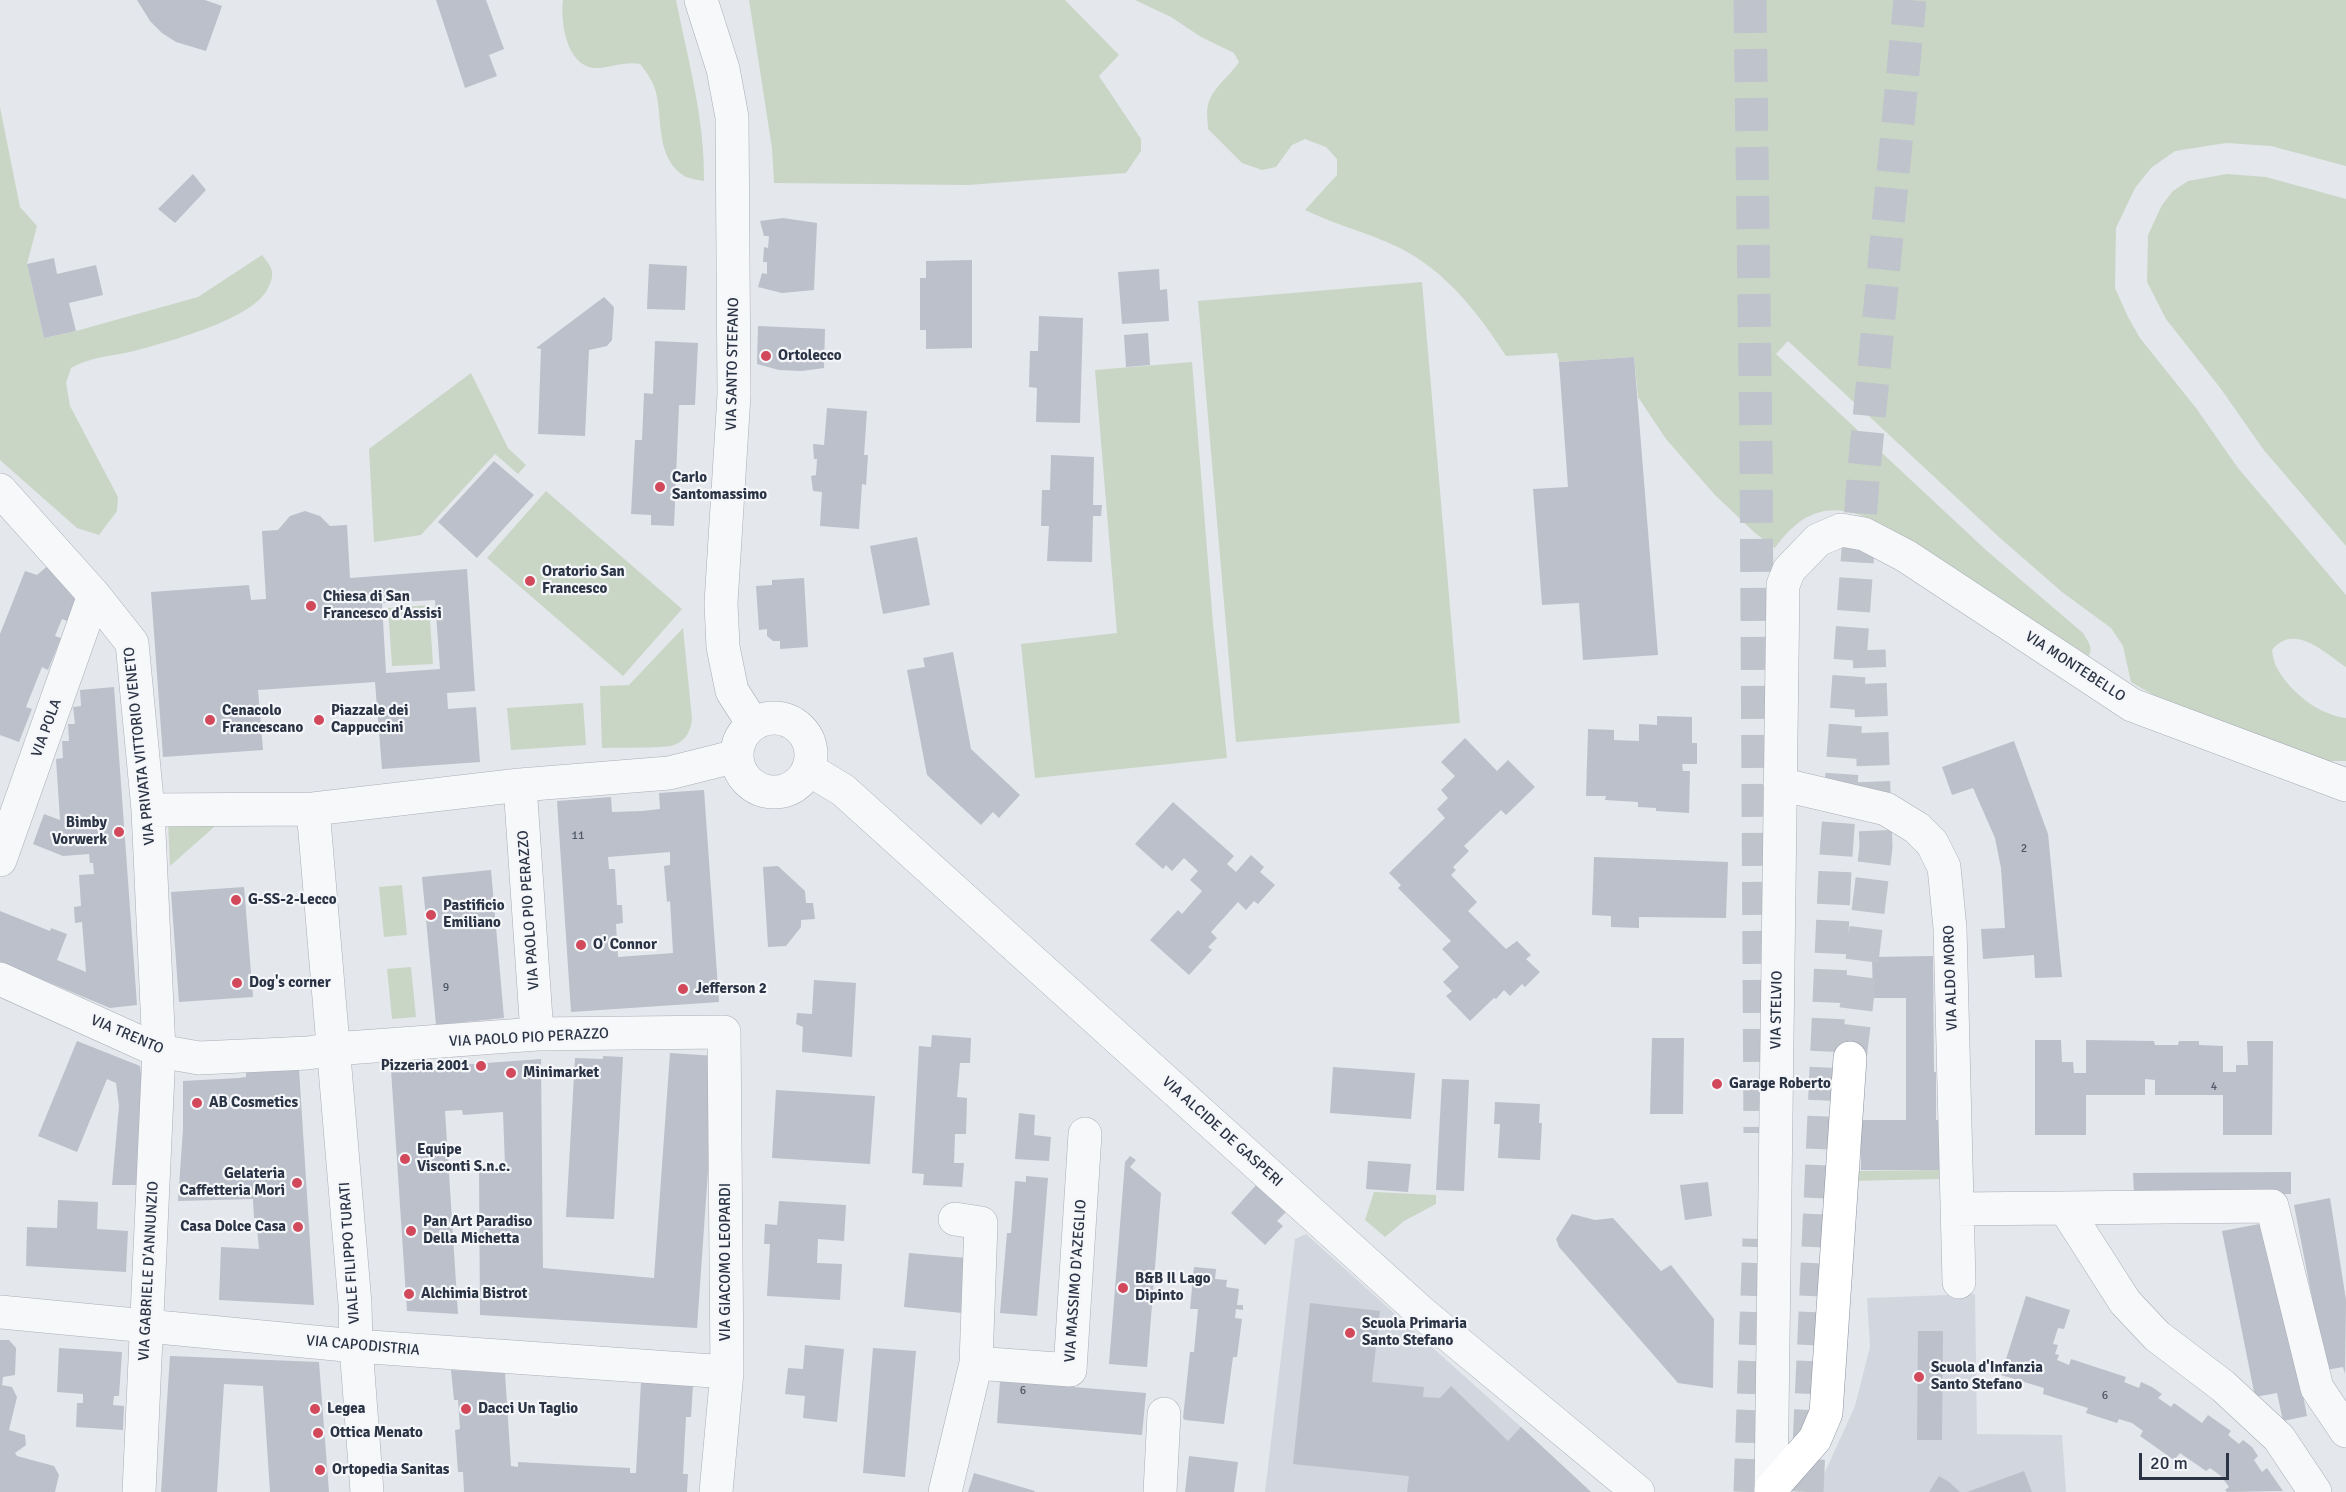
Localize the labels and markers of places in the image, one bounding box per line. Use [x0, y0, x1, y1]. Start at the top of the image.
place label: Ortolecco [778, 347, 842, 365]
marker: Ortolecco [759, 349, 773, 363]
place label: Carlo Santomassimo [672, 469, 767, 504]
marker: Carlo Santomassimo [653, 480, 667, 494]
place label: Oratorio San Francesco [542, 563, 625, 598]
marker: Oratorio San Francesco [523, 574, 537, 588]
place label: Chiesa di San Francesco d'Assisi [323, 588, 442, 623]
marker: Chiesa di San Francesco d'Assisi [304, 599, 318, 613]
place label: Cenacolo Francescano [222, 702, 303, 737]
place label: Piazzale dei Cappuccini [331, 702, 408, 737]
marker: Cenacolo Francescano [203, 713, 217, 727]
marker: Piazzale dei Cappuccini [312, 713, 326, 727]
place label: Bimby Vorwerk [52, 814, 107, 849]
marker: Bimby Vorwerk [112, 825, 126, 839]
place label: G-SS-2-Lecco [248, 891, 337, 909]
marker: G-SS-2-Lecco [229, 893, 243, 907]
place label: Pastificio Emiliano [443, 897, 505, 932]
marker: Pastificio Emiliano [424, 908, 438, 922]
place label: O' Connor [593, 936, 657, 954]
marker: O' Connor [574, 938, 588, 952]
place label: Dog's corner [249, 974, 331, 992]
marker: Dog's corner [230, 976, 244, 990]
place label: Jefferson 2 [695, 980, 767, 998]
marker: Jefferson 2 [676, 982, 690, 996]
place label: Pizzeria 2001 [381, 1057, 469, 1075]
marker: Pizzeria 2001 [474, 1059, 488, 1073]
place label: Minimarket [523, 1064, 599, 1082]
marker: Minimarket [504, 1066, 518, 1080]
place label: Garage Roberto [1729, 1075, 1831, 1093]
marker: Garage Roberto [1710, 1077, 1724, 1091]
place label: AB Cosmetics [209, 1094, 298, 1112]
marker: AB Cosmetics [190, 1096, 204, 1110]
place label: Equipe Visconti S.n.c. [417, 1141, 510, 1176]
marker: Equipe Visconti S.n.c. [398, 1152, 412, 1166]
place label: Gelateria Caffetteria Mori [179, 1165, 285, 1200]
marker: Gelateria Caffetteria Mori [290, 1176, 304, 1190]
place label: Pan Art Paradiso Della Michetta [423, 1213, 532, 1248]
place label: Casa Dolce Casa [180, 1218, 286, 1236]
marker: Casa Dolce Casa [291, 1220, 305, 1234]
marker: Pan Art Paradiso Della Michetta [404, 1224, 418, 1238]
place label: B&B Il Lago Dipinto [1135, 1270, 1211, 1305]
marker: B&B Il Lago Dipinto [1116, 1281, 1130, 1295]
place label: Alchimia Bistrot [421, 1285, 527, 1303]
marker: Alchimia Bistrot [402, 1287, 416, 1301]
place label: Scuola Primaria Santo Stefano [1362, 1315, 1467, 1350]
marker: Scuola Primaria Santo Stefano [1343, 1326, 1357, 1340]
place label: Scuola d'Infanzia Santo Stefano [1931, 1359, 2043, 1394]
marker: Scuola d'Infanzia Santo Stefano [1912, 1370, 1926, 1384]
place label: Legea [327, 1400, 365, 1418]
place label: Dacci Un Taglio [478, 1400, 578, 1418]
marker: Legea [308, 1402, 322, 1416]
marker: Dacci Un Taglio [459, 1402, 473, 1416]
place label: Ottica Menato [330, 1424, 423, 1442]
marker: Ottica Menato [311, 1426, 325, 1440]
place label: Ortopedia Sanitas [332, 1461, 450, 1479]
marker: Ortopedia Sanitas [313, 1463, 327, 1477]

